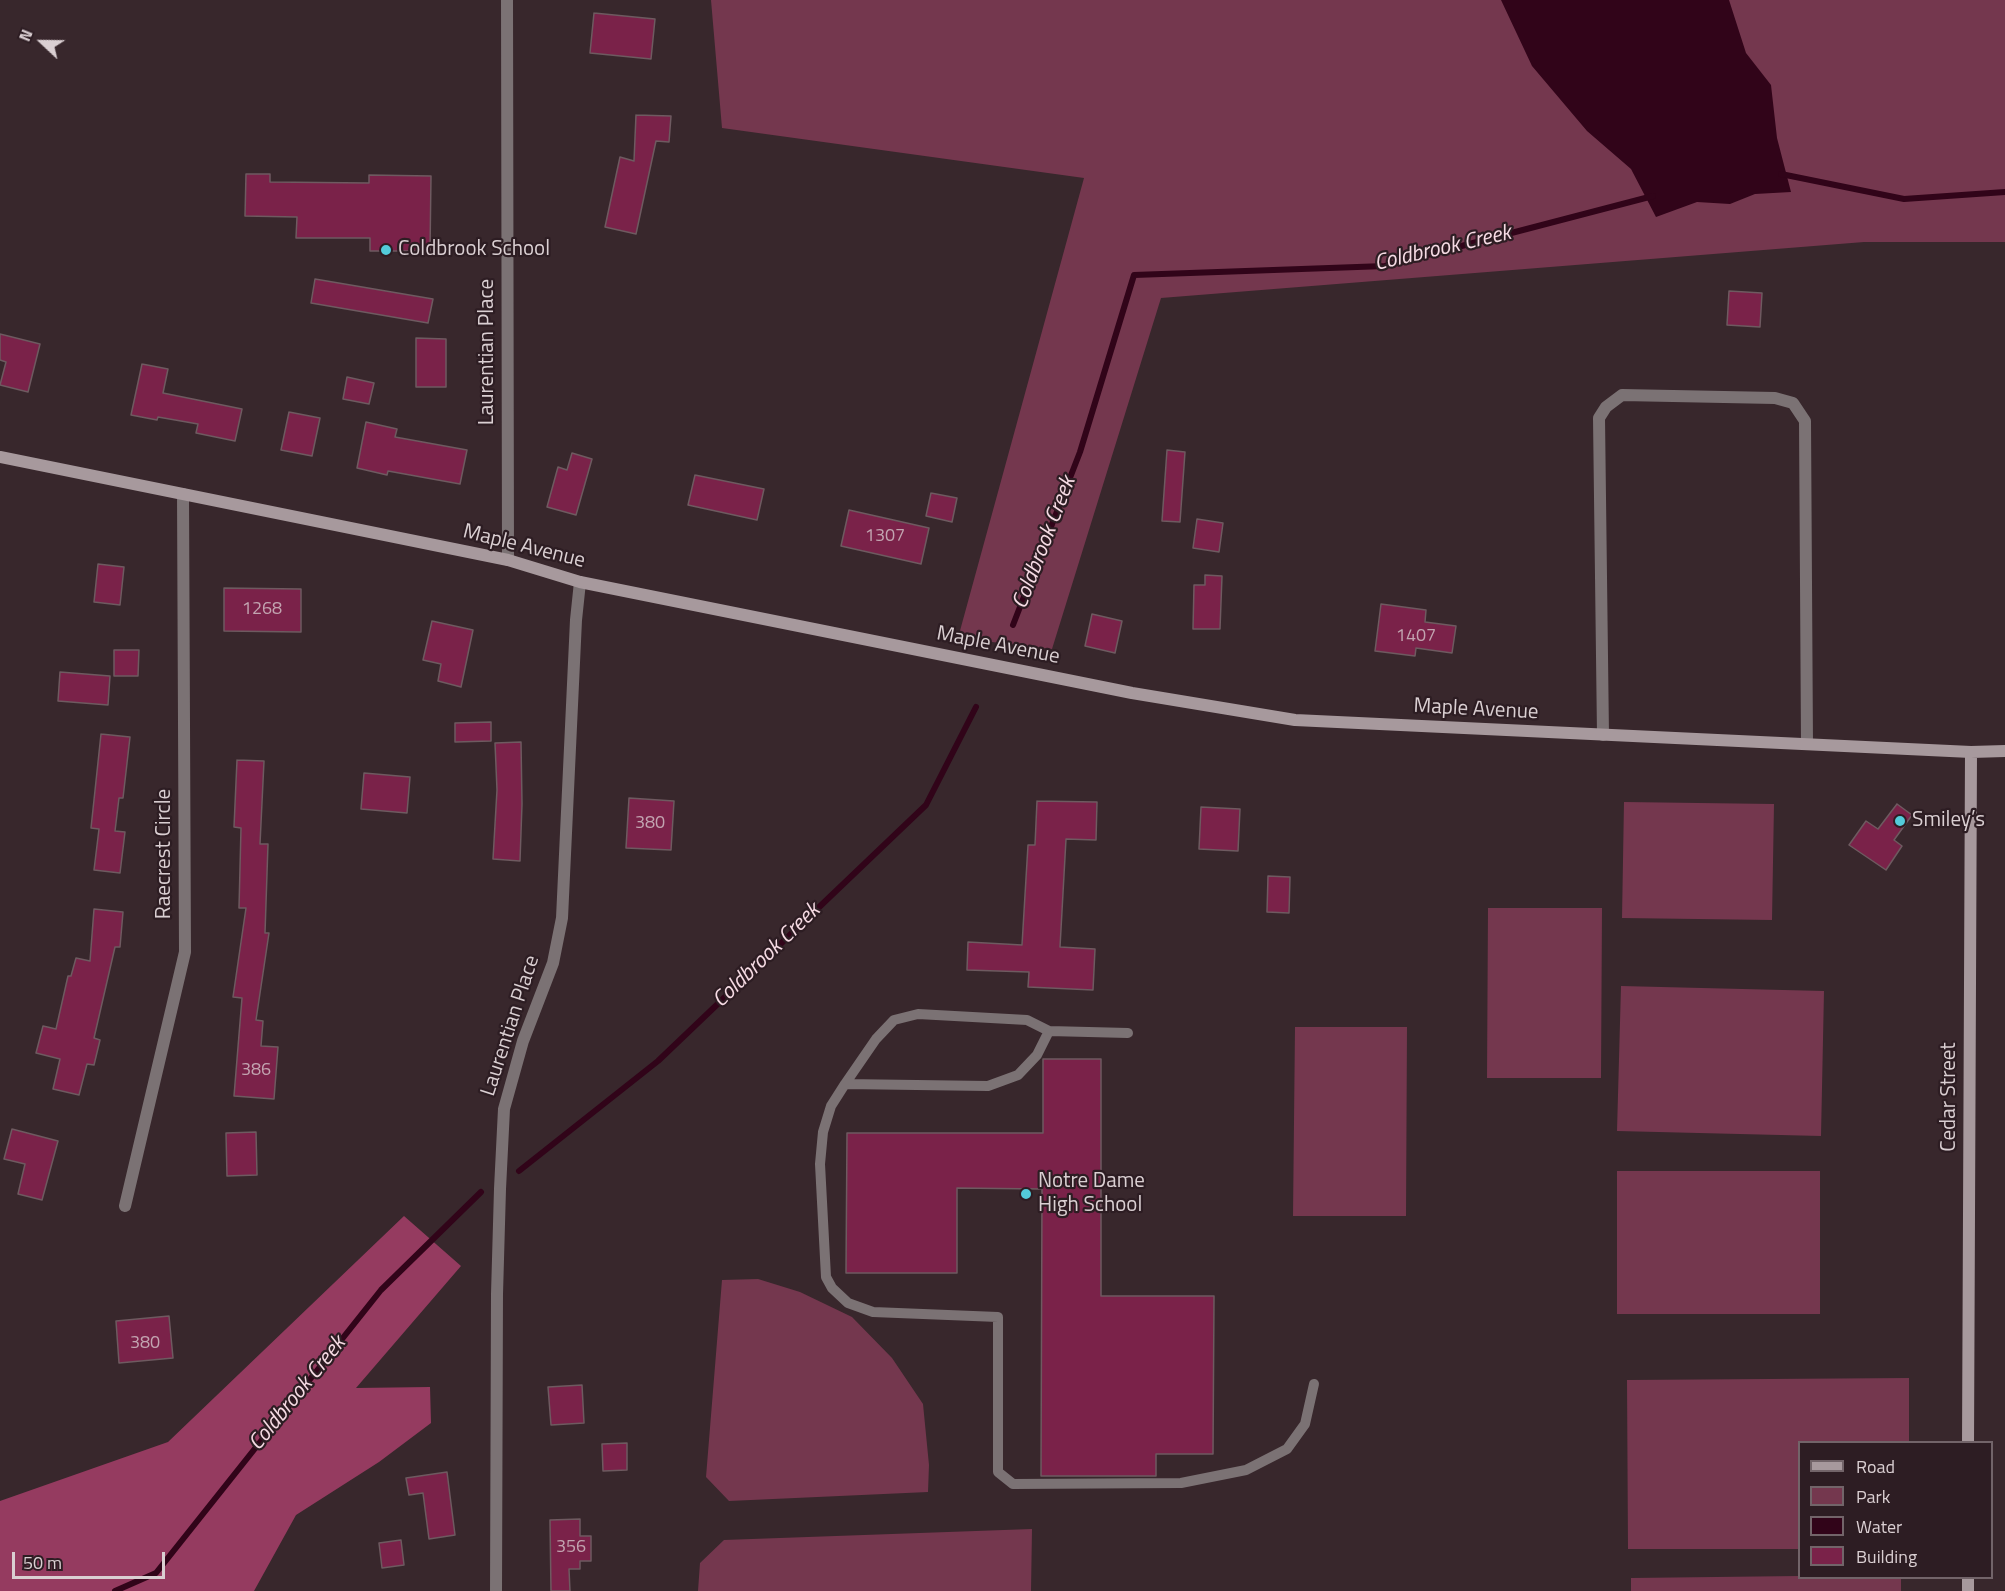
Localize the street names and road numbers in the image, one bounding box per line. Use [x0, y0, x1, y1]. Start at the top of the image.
street label: Laurentian Place [475, 279, 501, 425]
street label: Maple Avenue [460, 520, 588, 574]
street label: Maple Avenue [934, 622, 1062, 670]
street label: Maple Avenue [1413, 694, 1539, 726]
street label: Raecrest Circle [152, 789, 178, 919]
street label: Laurentian Place [476, 952, 546, 1100]
street label: Cedar Street [1937, 1042, 1963, 1152]

